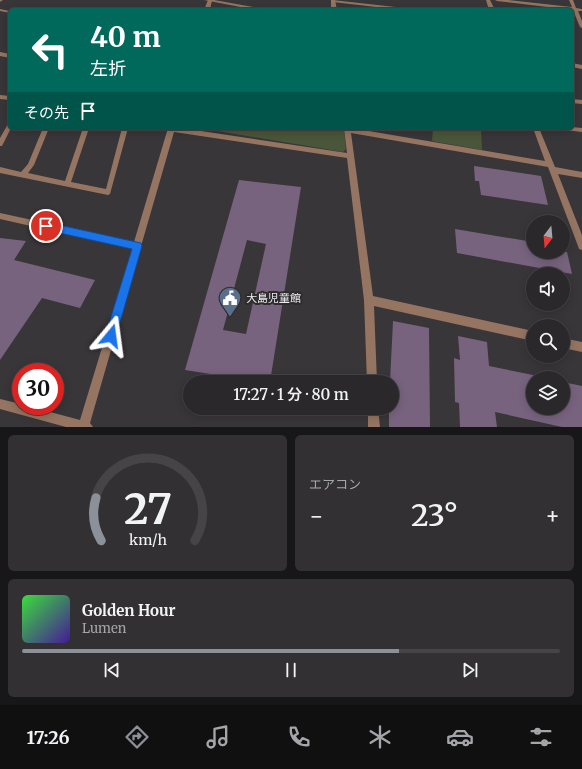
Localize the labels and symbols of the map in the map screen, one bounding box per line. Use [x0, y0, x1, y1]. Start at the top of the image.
pin [29, 209, 63, 243]
north arrow [526, 215, 570, 259]
public building icon: 大島児童館 [217, 285, 243, 318]
place label: 大島児童館 [246, 291, 301, 305]
position arrow [90, 315, 132, 357]
speed limit sign: 30 [12, 363, 64, 415]

